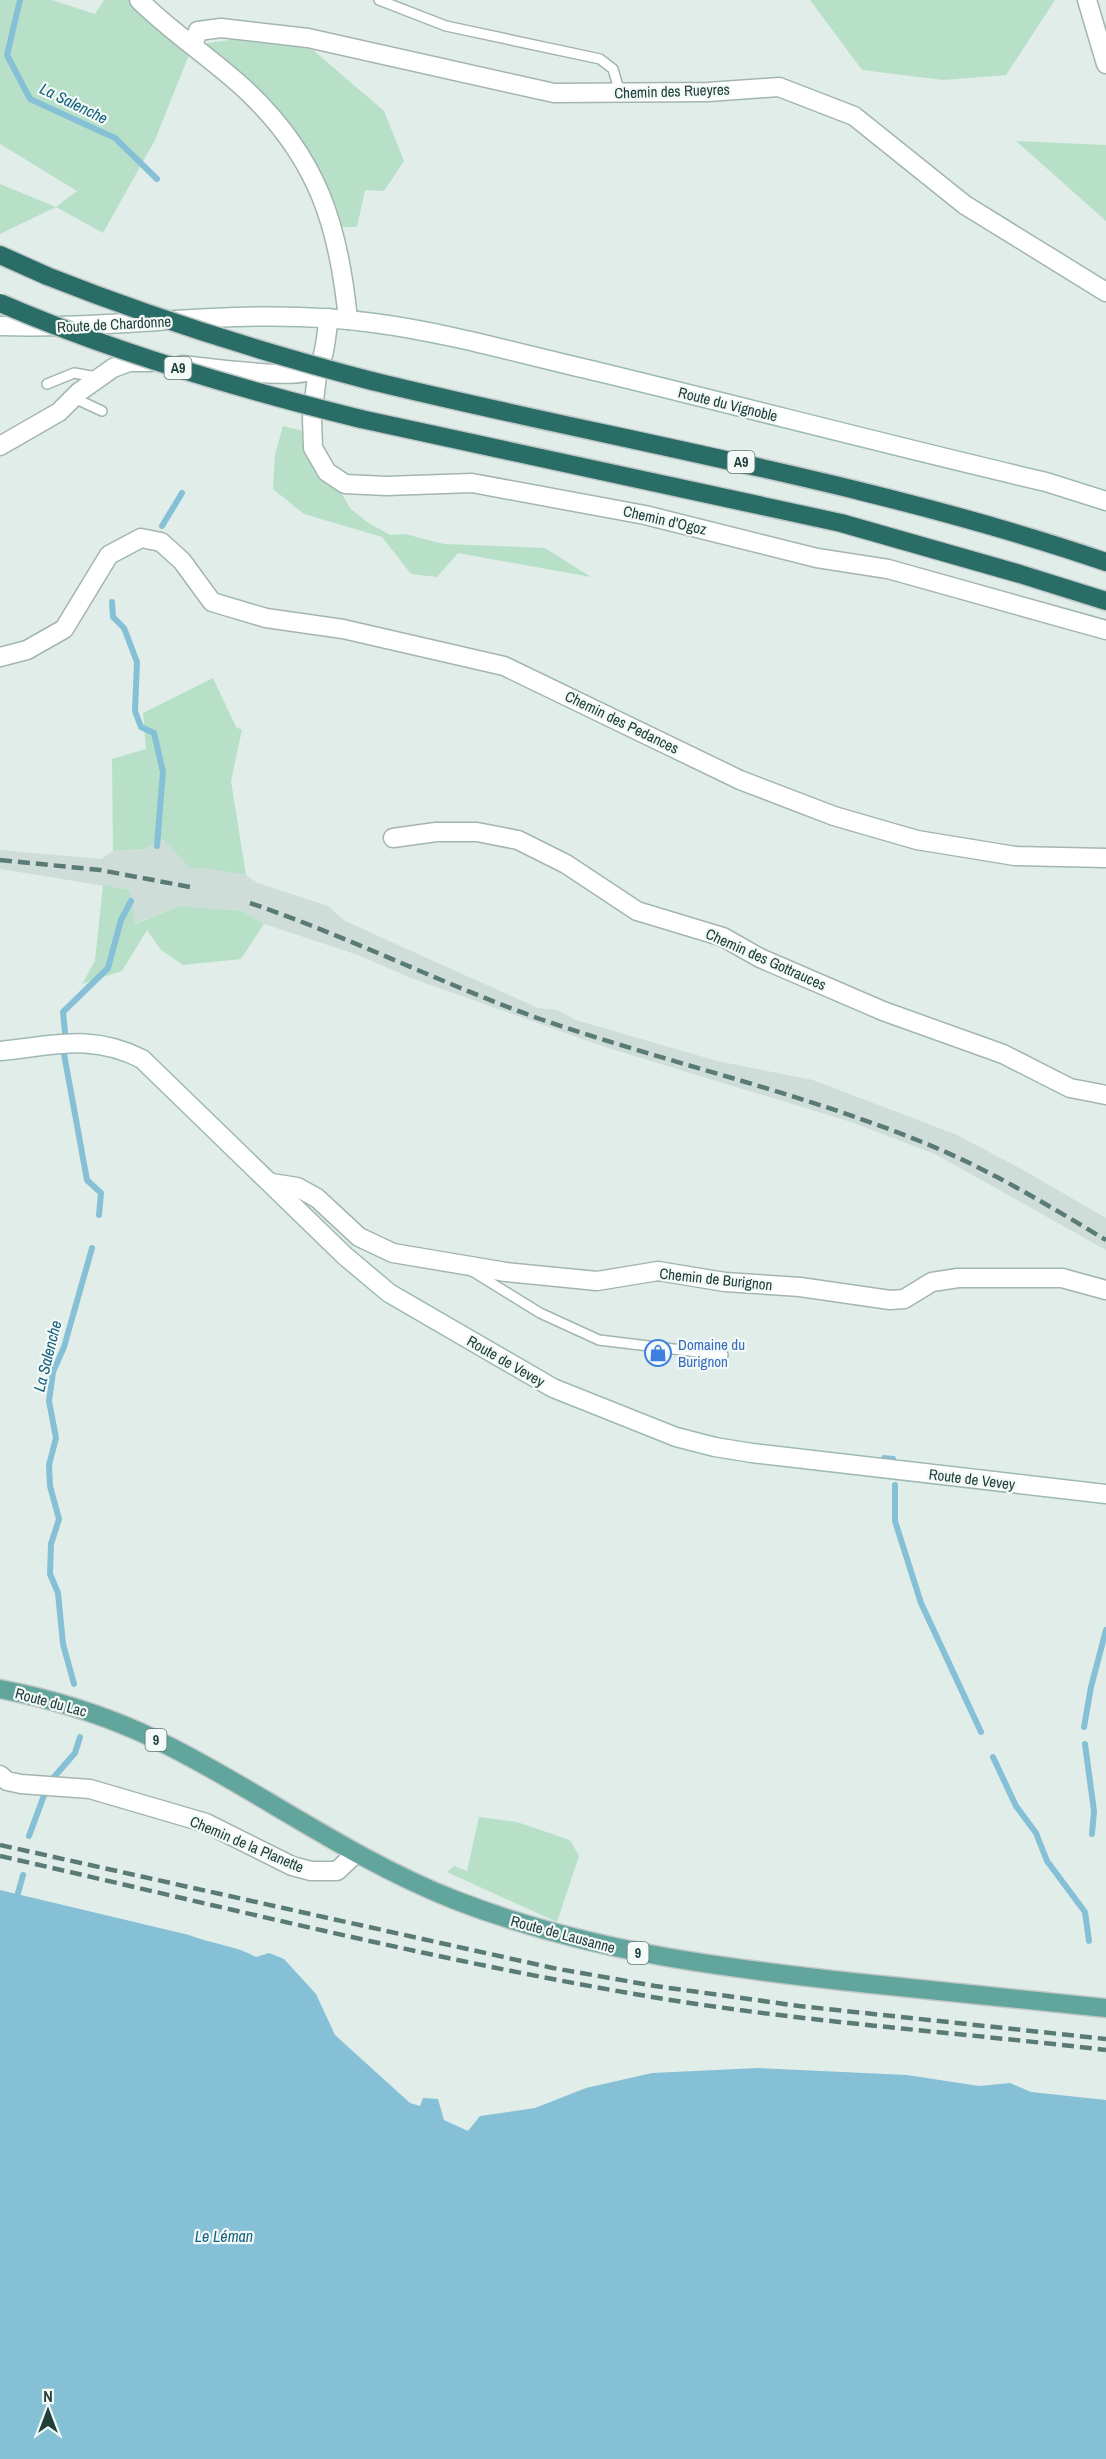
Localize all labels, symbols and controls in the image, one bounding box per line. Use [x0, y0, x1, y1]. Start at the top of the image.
water label: La Salenche [36, 77, 112, 129]
street label: Chemin des Rueyres [614, 78, 730, 104]
street label: Route de Chardonne [56, 311, 172, 337]
road number: A9 [164, 357, 192, 379]
street label: Route du Vignoble [676, 382, 780, 427]
road number: A9 [728, 451, 754, 473]
street label: Chemin d'Ogoz [621, 500, 709, 540]
street label: Chemin des Pedances [561, 685, 683, 759]
street label: Chemin des Gottrauces [702, 923, 830, 995]
street label: Chemin de Burignon [658, 1263, 774, 1295]
water label: La Salenche [28, 1318, 66, 1394]
street label: Route de Vevey [463, 1330, 550, 1392]
place label: Domaine du Burignon [678, 1334, 745, 1372]
shop icon: Domaine du Burignon [643, 1338, 673, 1368]
street label: Route de Vevey [928, 1463, 1017, 1495]
street label: Route du Lac [13, 1682, 89, 1722]
road number: 9 [146, 1729, 166, 1751]
street label: Chemin de la Planette [187, 1811, 307, 1878]
street label: Route de Lausanne [508, 1910, 618, 1958]
road number: 9 [628, 1942, 648, 1964]
water label: Le Léman [195, 2225, 253, 2247]
north arrow [18, 2381, 78, 2441]
text: N [43, 2385, 53, 2407]

